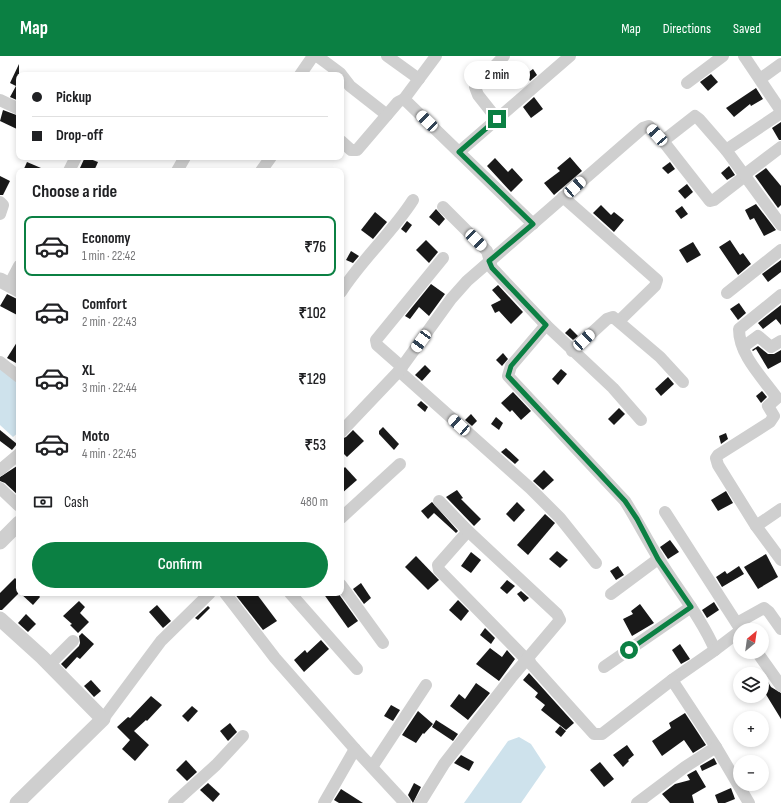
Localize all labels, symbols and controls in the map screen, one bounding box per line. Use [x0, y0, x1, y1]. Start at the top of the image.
text: Map [20, 17, 48, 40]
text: Map [621, 20, 641, 37]
text: Directions [663, 20, 711, 37]
text: Saved [733, 20, 761, 37]
callout: 2 min [464, 61, 530, 89]
text: 2 min [485, 67, 509, 83]
text: Pickup [56, 88, 92, 107]
car [414, 108, 440, 134]
route end [488, 110, 506, 128]
car [645, 122, 669, 148]
text: Drop-off [56, 126, 103, 145]
car [562, 175, 588, 199]
text: Choose a ride [32, 181, 117, 202]
car [463, 227, 489, 253]
icon: car [34, 228, 70, 264]
text: Economy [82, 229, 131, 248]
text: ₹76 [304, 238, 326, 257]
text: 1 min · 22:42 [82, 248, 136, 264]
icon: car [34, 294, 70, 330]
text: Comfort [82, 295, 127, 314]
text: ₹102 [298, 304, 326, 323]
text: 2 min · 22:43 [82, 314, 137, 330]
car [571, 327, 597, 353]
car [409, 328, 433, 354]
icon: car [34, 360, 70, 396]
text: XL [82, 361, 95, 380]
text: ₹129 [298, 370, 326, 389]
text: 3 min · 22:44 [82, 380, 137, 396]
car [446, 413, 472, 437]
icon: car [34, 426, 70, 462]
text: Moto [82, 427, 109, 446]
text: ₹53 [305, 436, 326, 455]
text: 4 min · 22:45 [82, 446, 136, 462]
icon: cash [32, 491, 54, 513]
text: Cash [64, 493, 89, 512]
text: 480 m [301, 494, 328, 510]
button: Confirm [32, 542, 328, 588]
north arrow [733, 623, 769, 659]
map controls [733, 623, 769, 791]
route start [620, 641, 638, 659]
button: layers [733, 667, 769, 703]
button: + [733, 711, 769, 747]
button: − [733, 755, 769, 791]

